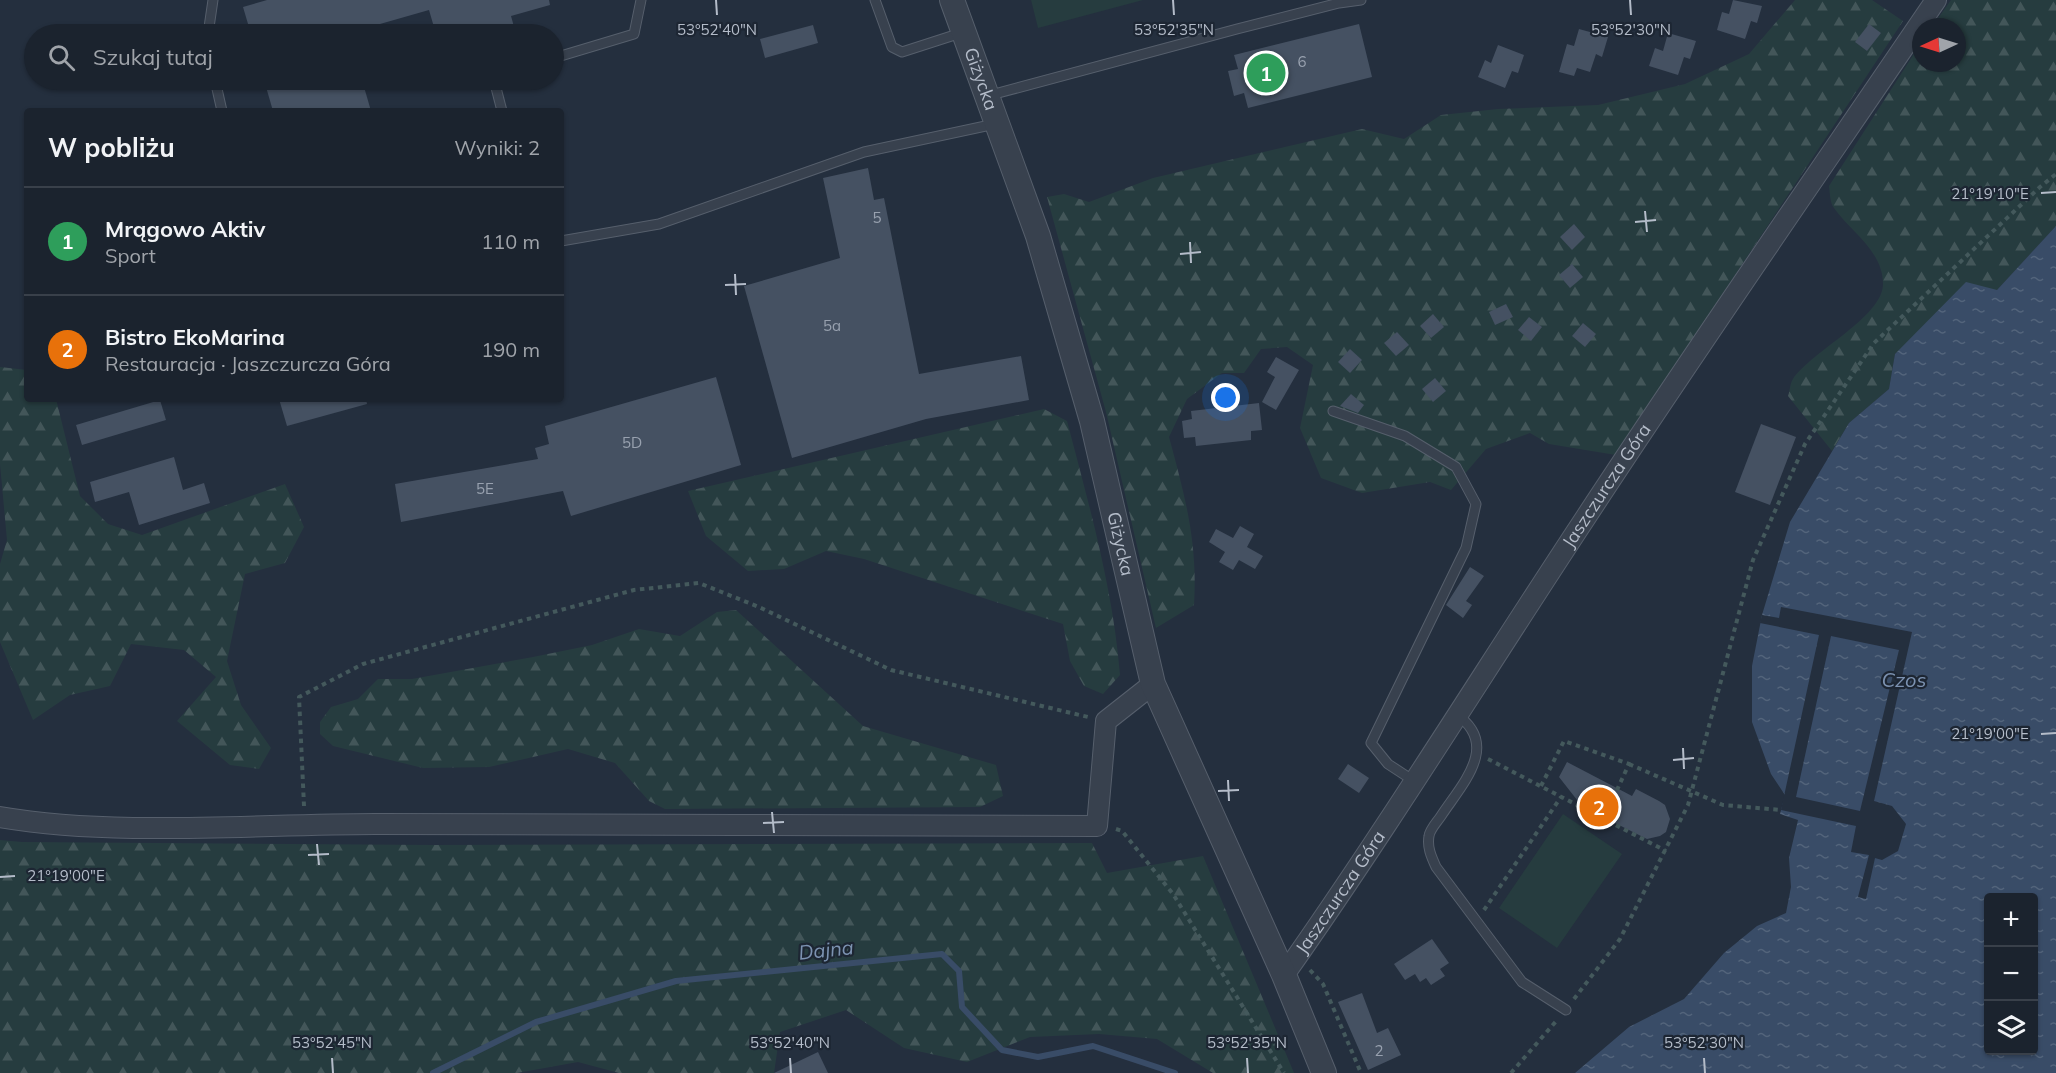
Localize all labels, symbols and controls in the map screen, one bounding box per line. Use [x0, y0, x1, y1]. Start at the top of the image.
north arrow [1912, 18, 1966, 72]
text: 53°52'40"N [677, 20, 757, 39]
text: 53°52'35"N [1134, 20, 1214, 39]
text: 53°52'30"N [1591, 20, 1671, 39]
search box [24, 24, 564, 90]
icon: search [45, 41, 78, 74]
text: Szukaj tutaj [93, 43, 213, 71]
street label: Giżycka [959, 44, 1003, 113]
pin: 1 [1246, 50, 1286, 96]
house number: 6 [1297, 52, 1307, 71]
text: W pobliżu [48, 131, 175, 164]
text: Wyniki: 2 [454, 135, 540, 160]
text: 21°19'10"E [1951, 184, 2029, 203]
house number: 5 [872, 208, 882, 227]
text: Mrągowo Aktiv [105, 215, 265, 243]
text: 1 [62, 229, 74, 254]
text: 110 m [481, 229, 540, 254]
text: Sport [105, 243, 156, 268]
house number: 5a [823, 316, 841, 335]
text: Bistro EkoMarina [105, 323, 285, 351]
text: 2 [62, 337, 74, 362]
text: 190 m [481, 337, 540, 362]
text: Restauracja · Jaszczurcza Góra [105, 351, 391, 376]
your location [1211, 383, 1240, 412]
street label: Jaszczurcza Góra [1557, 419, 1656, 552]
house number: 5D [622, 433, 642, 452]
house number: 5E [476, 479, 494, 498]
street label: Giżycka [1102, 509, 1140, 578]
water label: Czos [1882, 667, 1927, 692]
text: 21°19'00"E [1951, 724, 2029, 743]
pin: 2 [1580, 784, 1618, 830]
street label: Jaszczurcza Góra [1290, 826, 1390, 958]
text: 21°19'00"E [27, 866, 105, 885]
map controls [1984, 893, 2038, 1055]
button: + [1984, 893, 2038, 947]
water label: Dajna [797, 934, 855, 965]
button: − [1984, 947, 2038, 1001]
button: layers [1984, 1001, 2038, 1055]
text: 53°52'45"N [292, 1033, 372, 1052]
text: 53°52'40"N [750, 1033, 830, 1052]
text: 53°52'35"N [1207, 1033, 1287, 1052]
text: 53°52'30"N [1664, 1033, 1744, 1052]
house number: 2 [1374, 1041, 1384, 1060]

